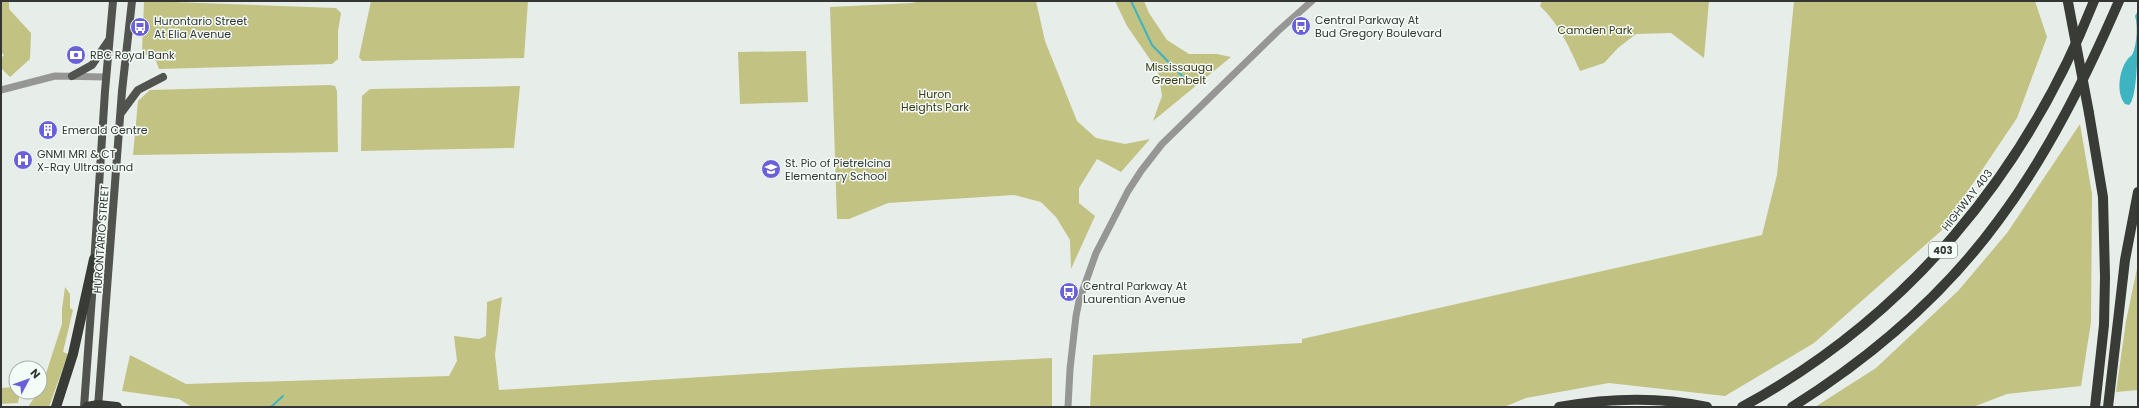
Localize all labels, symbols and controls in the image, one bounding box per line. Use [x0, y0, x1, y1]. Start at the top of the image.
place label: Central Parkway At Bud Gregory Boulevard [1315, 12, 1442, 41]
place label: Hurontario Street At Elia Avenue [154, 13, 247, 42]
bus stop icon: Central Parkway At Bud Gregory Boulevard [1290, 15, 1312, 37]
bus stop icon: Hurontario Street At Elia Avenue [129, 16, 151, 38]
park label: Camden Park [1557, 22, 1633, 38]
bank icon: RBC Royal Bank [65, 44, 87, 66]
place label: RBC Royal Bank [90, 47, 175, 63]
park label: Mississauga Greenbelt [1145, 59, 1213, 88]
park label: Huron Heights Park [901, 86, 969, 115]
building icon: Emerald Centre [37, 119, 59, 141]
place label: Emerald Centre [62, 122, 148, 138]
place label: GNMI MRI & CT X-Ray Ultrasound [37, 146, 133, 175]
hospital icon: GNMI MRI & CT X-Ray Ultrasound [12, 149, 34, 171]
place label: St. Pio of Pietrelcina Elementary School [785, 155, 891, 184]
school or university icon: St. Pio of Pietrelcina Elementary School [760, 158, 782, 180]
street label: HIGHWAY 403 [1938, 166, 1996, 234]
street label: HURONTARIO STREET [89, 184, 113, 294]
road number: 403 [1929, 242, 1957, 258]
place label: Central Parkway At Laurentian Avenue [1083, 278, 1187, 307]
bus stop icon: Central Parkway At Laurentian Avenue [1058, 281, 1080, 303]
north arrow [8, 360, 48, 400]
text: N [27, 365, 44, 382]

